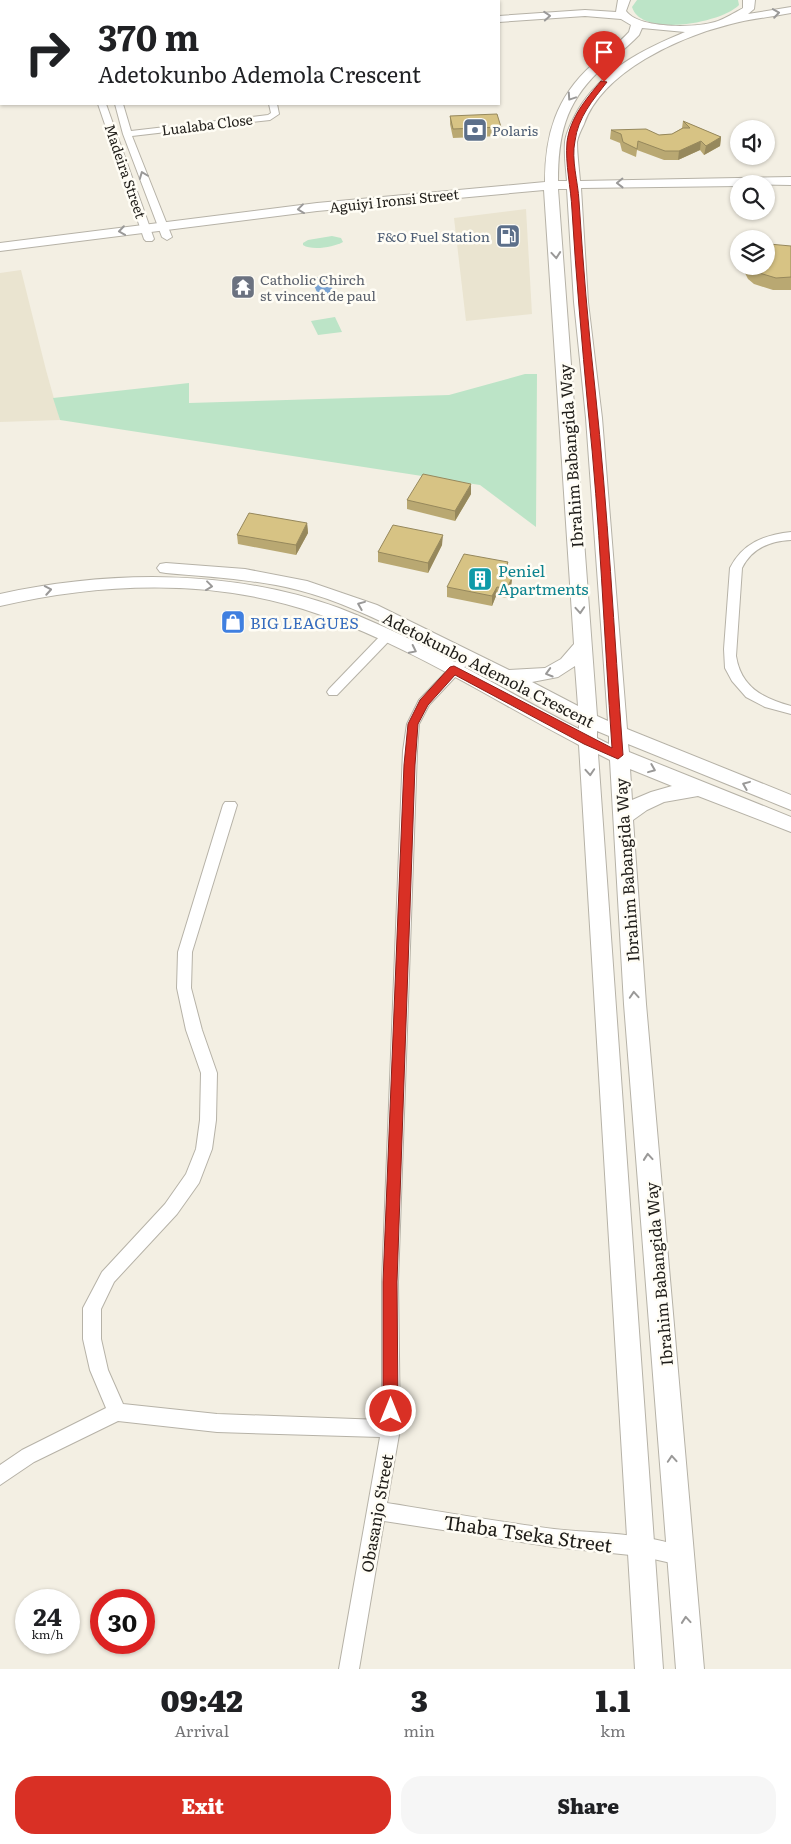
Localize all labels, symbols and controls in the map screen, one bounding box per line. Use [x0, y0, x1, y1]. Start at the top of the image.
one-way arrow [772, 8, 780, 18]
text: 370 m [98, 10, 199, 62]
one-way arrow [544, 10, 552, 21]
icon: right [15, 20, 80, 85]
pin [583, 31, 625, 82]
icon: arrive [590, 38, 618, 66]
text: Adetokunbo Ademola Crescent [98, 57, 421, 90]
one-way arrow [567, 92, 577, 101]
street label: Lualaba Close [160, 108, 254, 140]
bank icon: Polaris [462, 117, 488, 143]
place label: Polaris [492, 120, 538, 140]
map controls [730, 120, 775, 275]
button: sound [730, 120, 775, 165]
street label: Madeira Street [100, 121, 152, 221]
one-way arrow [139, 171, 149, 180]
button: search [730, 175, 775, 220]
one-way arrow [616, 178, 624, 188]
street label: Aguiyi Ironsi Street [328, 183, 460, 217]
one-way arrow [297, 203, 305, 214]
fuel station icon: F&O Fuel Station [495, 223, 521, 249]
one-way arrow [118, 225, 126, 236]
place label: F&O Fuel Station [377, 226, 490, 246]
button: layers [730, 230, 775, 275]
one-way arrow [550, 252, 561, 260]
place label: Catholic Chirch st vincent de paul [260, 269, 376, 305]
temple icon: Catholic Chirch st vincent de paul [230, 274, 256, 300]
street label: Ibrahim Babangida Way [552, 362, 588, 549]
place label: Peniel Apartments [498, 558, 589, 600]
building icon: Peniel Apartments [467, 566, 493, 592]
one-way arrow [206, 580, 214, 591]
one-way arrow [43, 586, 52, 596]
one-way arrow [357, 601, 366, 612]
street label: Adetokunbo Ademola Crescent [379, 605, 599, 733]
one-way arrow [575, 606, 586, 614]
shop icon: BIG LEAGUES [220, 609, 246, 635]
place label: BIG LEAGUES [250, 610, 359, 634]
one-way arrow [408, 644, 417, 654]
one-way arrow [546, 667, 554, 677]
one-way arrow [647, 763, 656, 773]
one-way arrow [585, 768, 596, 776]
street label: Ibrahim Babangida Way [608, 776, 644, 963]
one-way arrow [742, 781, 751, 791]
one-way arrow [629, 991, 640, 999]
one-way arrow [643, 1153, 654, 1161]
street label: Ibrahim Babangida Way [638, 1180, 678, 1367]
position arrow [364, 1384, 416, 1436]
street label: Obasanjo Street [354, 1451, 398, 1574]
one-way arrow [667, 1454, 678, 1462]
street label: Thaba Tseka Street [442, 1507, 614, 1559]
speed limit sign: 30 [90, 1589, 155, 1654]
text: 24 [33, 1597, 62, 1634]
one-way arrow [681, 1616, 692, 1624]
text: km/h [32, 1625, 63, 1643]
text: 09:42 [161, 1677, 243, 1721]
text: 3 [411, 1677, 428, 1721]
text: 1.1 [596, 1677, 630, 1721]
text: Arrival [174, 1718, 229, 1742]
text: min [403, 1718, 435, 1742]
text: km [600, 1718, 626, 1742]
button: Exit [15, 1776, 391, 1834]
button: Share [401, 1776, 776, 1834]

